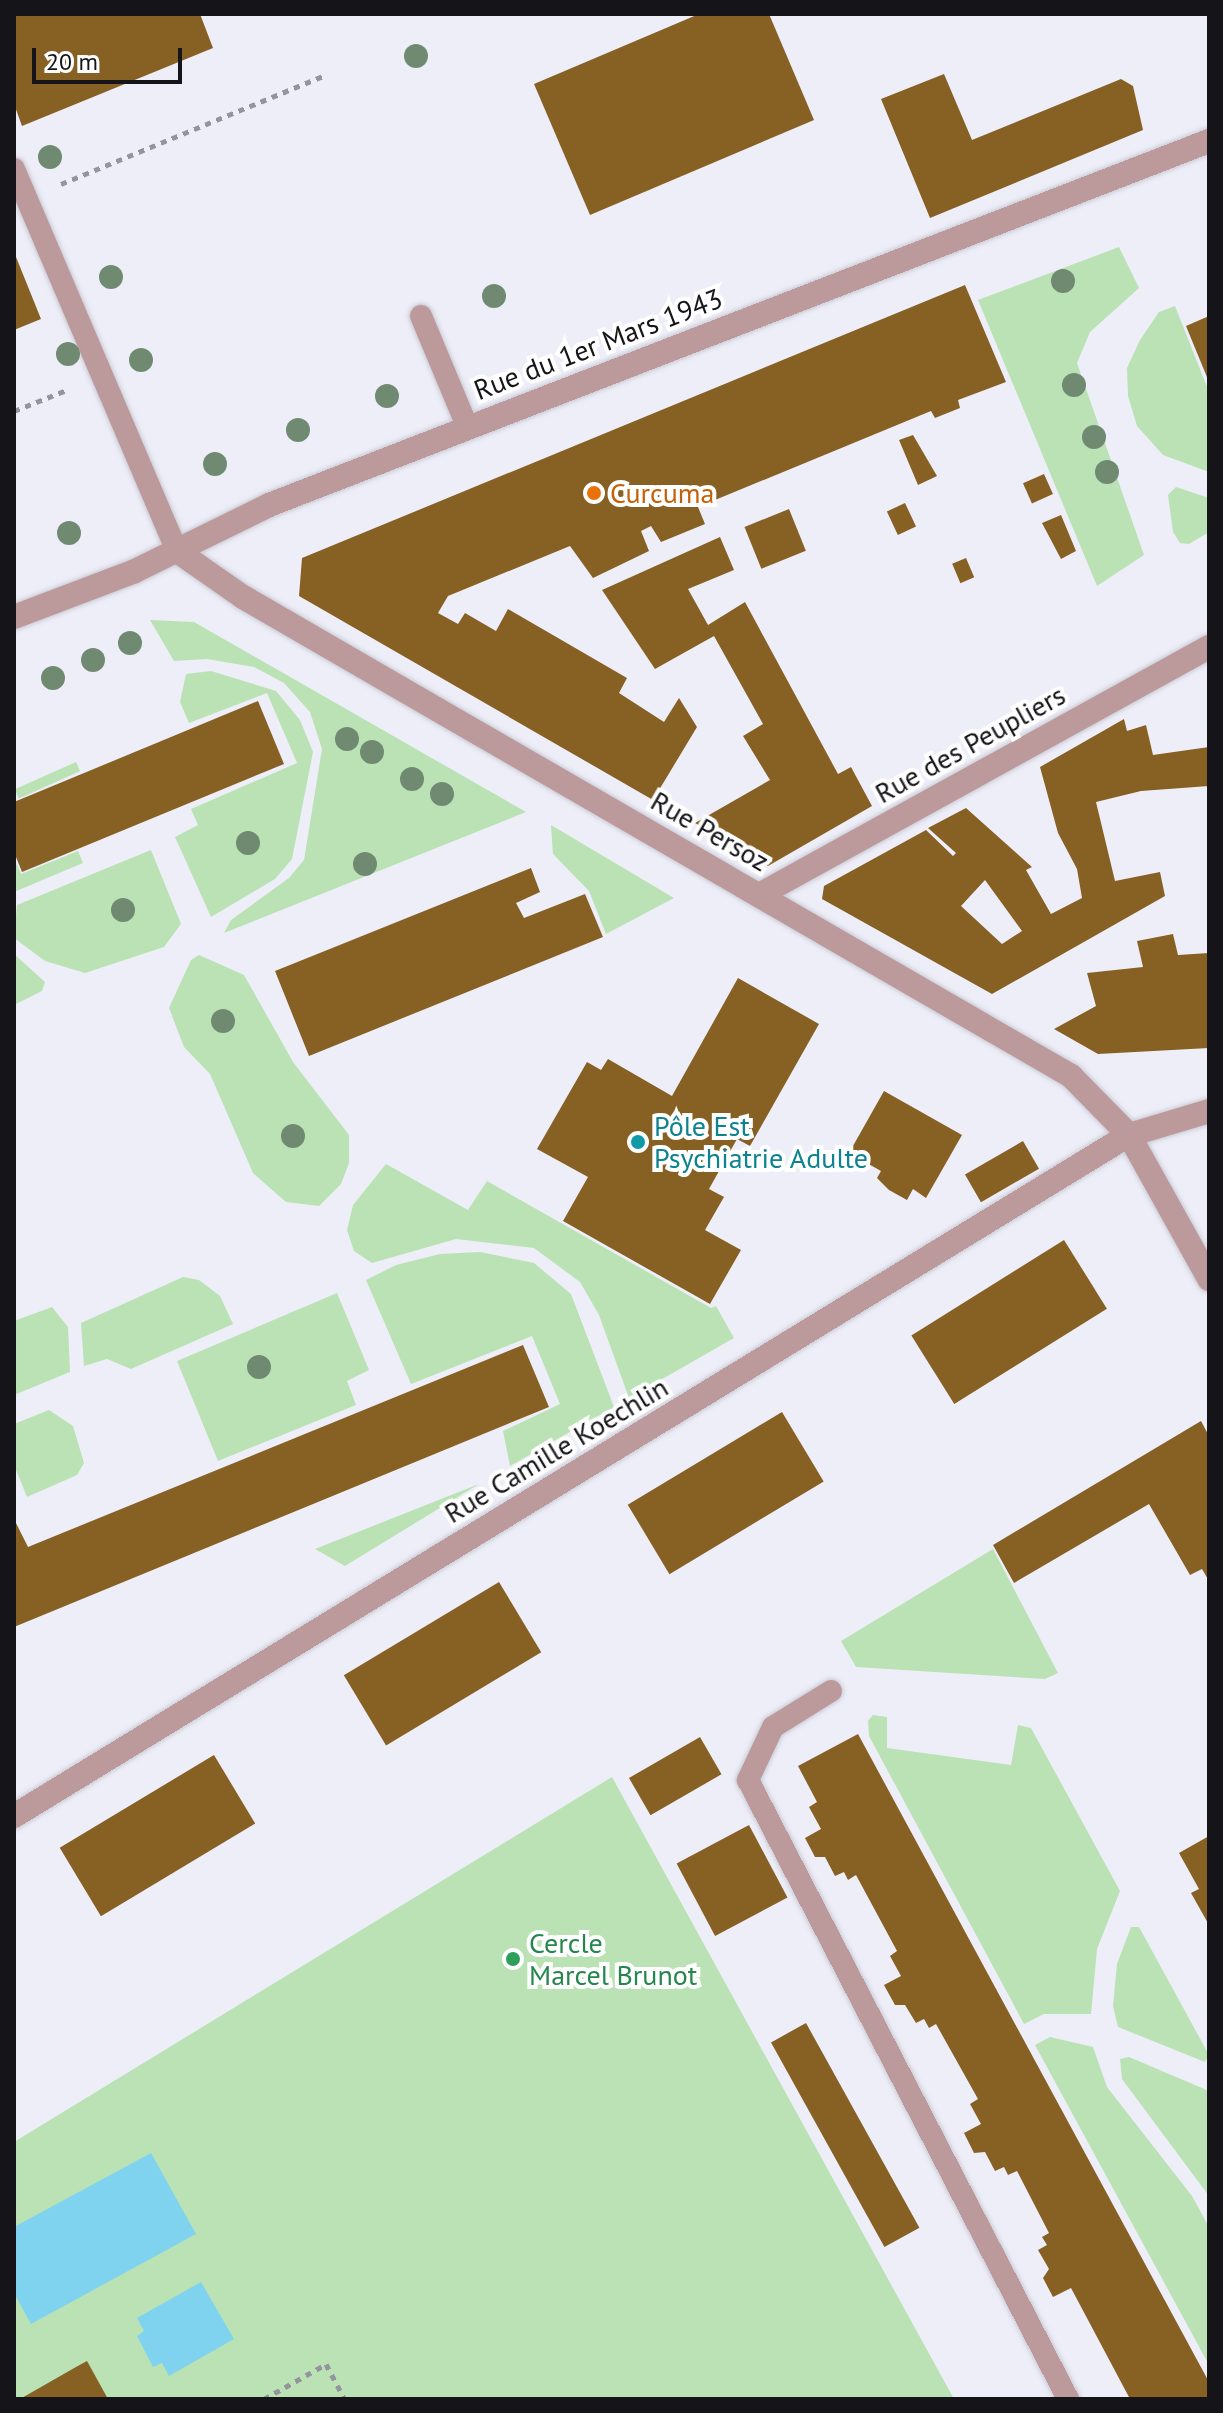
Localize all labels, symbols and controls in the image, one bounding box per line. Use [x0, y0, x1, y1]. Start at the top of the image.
scale bar [36, 32, 186, 82]
text: 20 m [46, 46, 98, 77]
street label: Rue du 1er Mars 1943 [469, 281, 727, 407]
place label: Curcuma [610, 476, 714, 510]
marker: Curcuma [585, 484, 603, 502]
street label: Rue des Peupliers [869, 678, 1071, 810]
street label: Rue Persoz [645, 784, 775, 878]
place label: Pôle Est Psychiatrie Adulte [654, 1109, 869, 1175]
marker: Pôle Est Psychiatrie Adulte [629, 1133, 647, 1151]
street label: Rue Camille Koechlin [438, 1370, 674, 1530]
place label: Cercle Marcel Brunot [529, 1926, 697, 1992]
marker: Cercle Marcel Brunot [504, 1950, 522, 1968]

